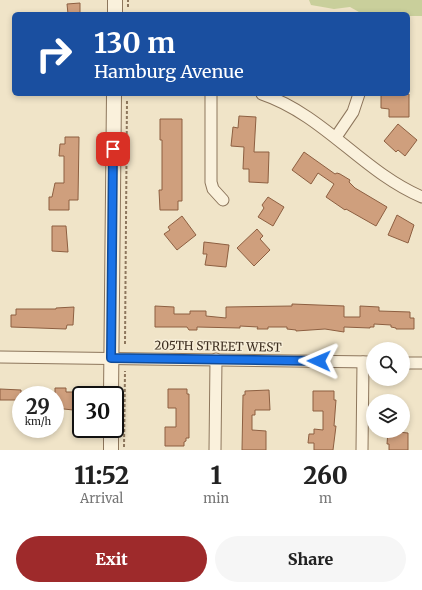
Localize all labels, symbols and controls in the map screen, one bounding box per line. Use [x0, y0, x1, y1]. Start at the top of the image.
text: 130 m [94, 25, 176, 61]
icon: right [28, 28, 80, 80]
text: Hamburg Avenue [94, 60, 244, 83]
pin [96, 132, 130, 166]
icon: arrive [102, 138, 124, 160]
street label: 205TH STREET WEST [154, 337, 282, 355]
position arrow [298, 340, 340, 382]
map controls [366, 342, 410, 438]
button: search [366, 342, 410, 386]
speed limit sign: 30 [72, 386, 124, 438]
text: 29 [26, 394, 50, 419]
button: layers [366, 394, 410, 438]
text: km/h [25, 415, 51, 428]
text: 11:52 [74, 460, 129, 491]
text: 1 [211, 460, 222, 491]
text: 260 [303, 460, 348, 491]
text: Arrival [80, 490, 123, 507]
text: min [203, 490, 229, 507]
text: m [319, 490, 332, 507]
button: Exit [16, 536, 207, 582]
button: Share [215, 536, 406, 582]

